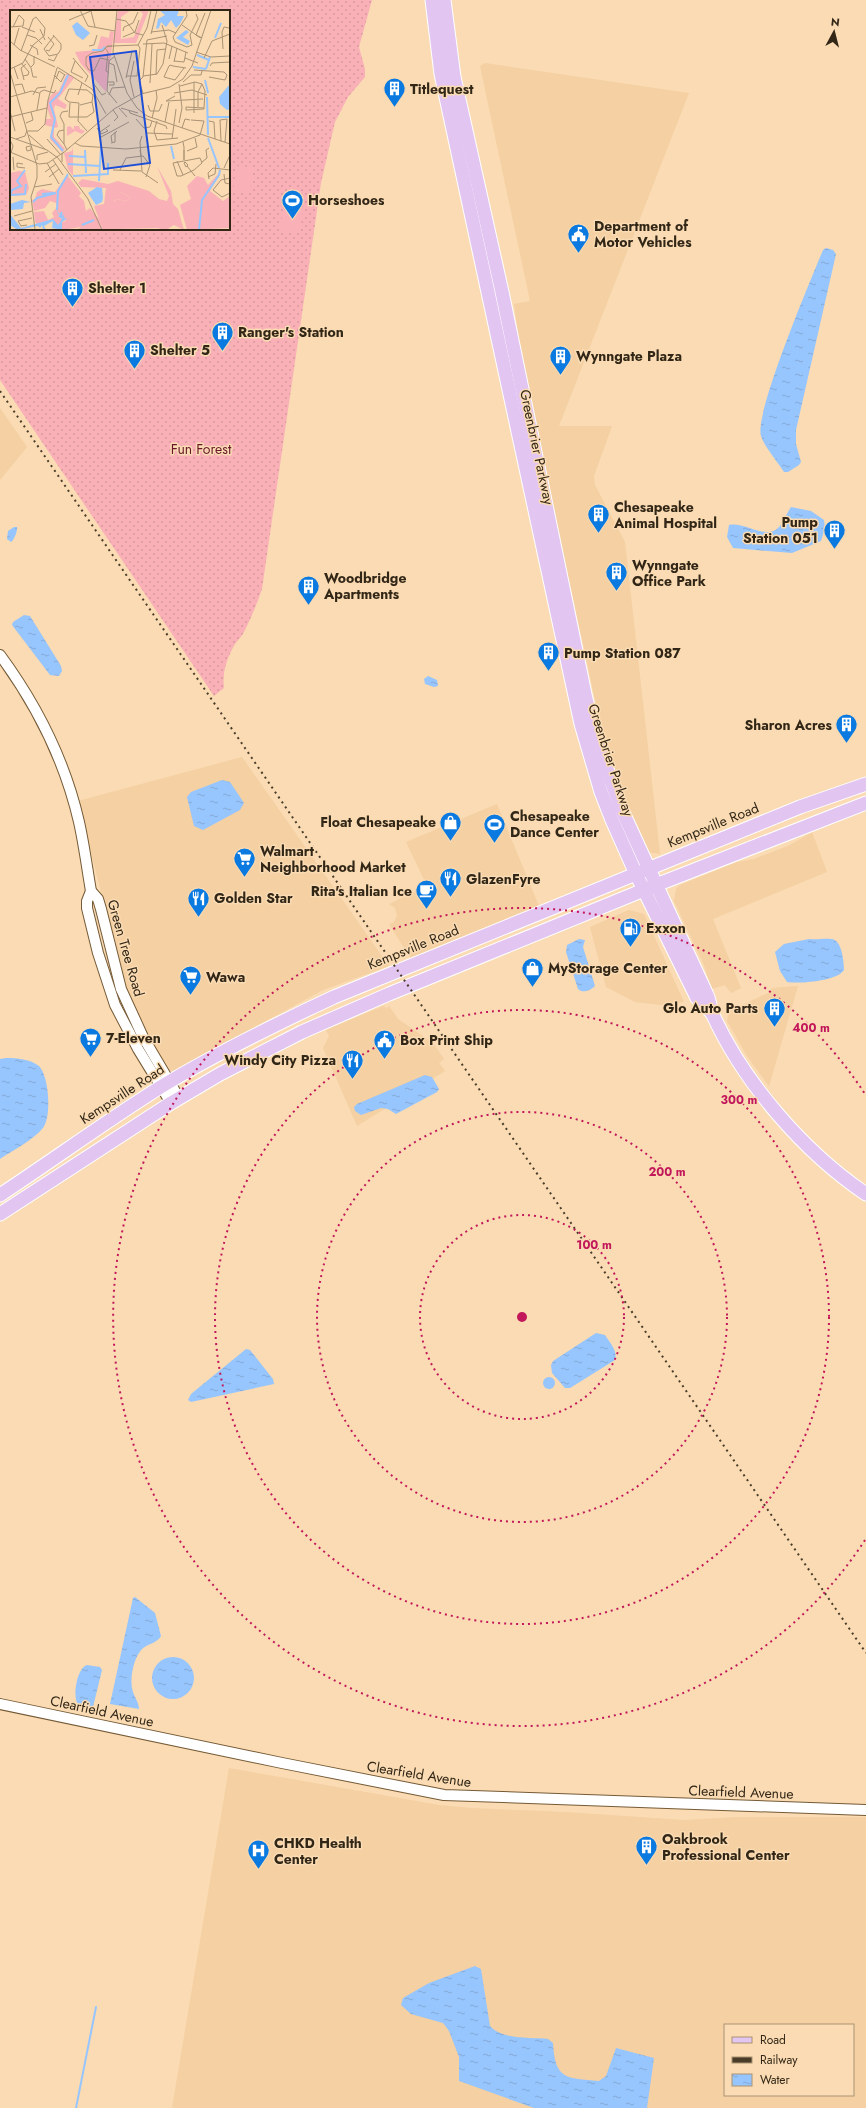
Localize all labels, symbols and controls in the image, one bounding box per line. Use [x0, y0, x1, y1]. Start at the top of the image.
inset map [10, 10, 230, 230]
north arrow [814, 12, 854, 52]
text: N [830, 14, 841, 31]
building icon: Titlequest [382, 76, 408, 109]
place label: Titlequest [410, 79, 474, 99]
sports icon: Horseshoes [279, 187, 305, 220]
place label: Horseshoes [308, 190, 385, 210]
place label: Department of Motor Vehicles [594, 216, 692, 252]
public building icon: Department of Motor Vehicles [566, 221, 592, 254]
building icon: Shelter 1 [60, 275, 86, 308]
place label: Shelter 1 [88, 278, 146, 298]
building icon: Ranger's Station [210, 319, 236, 352]
place label: Ranger's Station [238, 322, 344, 342]
building icon: Shelter 5 [122, 337, 148, 370]
place label: Shelter 5 [150, 340, 210, 360]
building icon: Wynngate Plaza [548, 343, 574, 376]
place label: Wynngate Plaza [576, 346, 682, 366]
street label: Greenbrier Parkway [515, 388, 559, 507]
park label: Fun Forest [171, 439, 232, 459]
place label: Chesapeake Animal Hospital [613, 497, 717, 533]
building icon: Chesapeake Animal Hospital [586, 502, 612, 535]
place label: Pump Station 051 [743, 512, 818, 548]
building icon: Pump Station 051 [821, 517, 847, 550]
place label: Wynngate Office Park [632, 555, 706, 591]
building icon: Wynngate Office Park [603, 560, 629, 593]
place label: Woodbridge Apartments [323, 568, 406, 604]
building icon: Woodbridge Apartments [296, 573, 322, 606]
building icon: Pump Station 087 [535, 640, 561, 673]
place label: Pump Station 087 [564, 643, 681, 663]
street label: Greenbrier Parkway [583, 701, 639, 820]
building icon: Sharon Acres [834, 712, 860, 745]
place label: Sharon Acres [745, 715, 833, 735]
street label: Kempsville Road [664, 798, 762, 852]
place label: Chesapeake Dance Center [510, 806, 599, 842]
shop icon: Float Chesapeake [438, 809, 464, 842]
sports icon: Chesapeake Dance Center [482, 811, 508, 844]
place label: Float Chesapeake [320, 812, 436, 832]
place label: Walmart Neighborhood Market [260, 841, 406, 877]
supermarket icon: Walmart Neighborhood Market [232, 846, 258, 879]
restaurant icon: GlazenFyre [438, 866, 464, 899]
place label: GlazenFyre [466, 869, 541, 889]
cafe icon: Rita's Italian Ice [414, 878, 440, 911]
place label: Rita's Italian Ice [311, 881, 412, 901]
restaurant icon: Golden Star [185, 885, 211, 918]
place label: Golden Star [214, 888, 293, 908]
street label: Green Tree Road [103, 897, 149, 999]
fuel station icon: Exxon [618, 915, 644, 948]
place label: Exxon [646, 918, 686, 938]
street label: Kempsville Road [364, 920, 462, 974]
shop icon: MyStorage Center [520, 955, 546, 988]
place label: MyStorage Center [548, 958, 668, 978]
supermarket icon: Wawa [178, 964, 204, 997]
place label: Wawa [206, 967, 245, 987]
building icon: Glo Auto Parts [761, 995, 787, 1028]
place label: Glo Auto Parts [663, 998, 759, 1018]
text: 400 m [792, 1019, 830, 1037]
supermarket icon: 7-Eleven [78, 1025, 104, 1058]
public building icon: Box Print Ship [371, 1027, 397, 1060]
place label: 7-Eleven [106, 1028, 161, 1048]
place label: Box Print Ship [400, 1030, 493, 1050]
restaurant icon: Windy City Pizza [339, 1047, 365, 1080]
place label: Windy City Pizza [224, 1050, 336, 1070]
street label: Kempsville Road [76, 1059, 168, 1129]
text: 300 m [721, 1091, 758, 1109]
text: 200 m [648, 1163, 686, 1181]
text: 100 m [576, 1236, 612, 1254]
centre of rings [515, 1310, 529, 1324]
street label: Clearfield Avenue [48, 1690, 156, 1732]
street label: Clearfield Avenue [365, 1756, 473, 1792]
street label: Clearfield Avenue [688, 1780, 794, 1804]
place label: Oakbrook Professional Center [662, 1829, 790, 1865]
place label: CHKD Health Center [274, 1833, 362, 1869]
building icon: Oakbrook Professional Center [634, 1834, 660, 1867]
hospital icon: CHKD Health Center [246, 1838, 272, 1871]
legend [724, 2024, 854, 2096]
text: Road [760, 2031, 786, 2049]
text: Railway [760, 2051, 798, 2069]
text: Water [760, 2071, 791, 2089]

